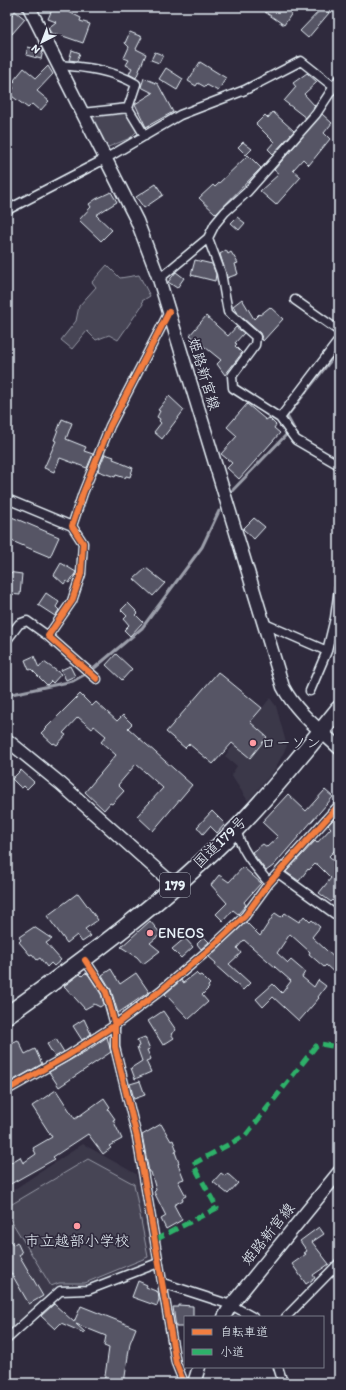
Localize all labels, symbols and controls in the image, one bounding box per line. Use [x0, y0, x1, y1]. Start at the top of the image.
north arrow [22, 22, 62, 62]
text: N [29, 42, 43, 56]
street label: 姫路新宮線 [184, 335, 224, 413]
place label: ローソン [261, 734, 321, 752]
marker: ローソン [248, 738, 258, 748]
street label: 国道179号 [190, 812, 250, 872]
road number: 179 [160, 873, 190, 897]
place label: ENEOS [158, 924, 204, 942]
marker: ENEOS [145, 928, 155, 938]
street label: 姫路新宮線 [237, 1199, 299, 1269]
marker: 市立越部小学校 [72, 1221, 82, 1231]
place label: 市立越部小学校 [24, 1232, 130, 1250]
legend [184, 1316, 324, 1368]
text: 自転車道 [220, 1325, 268, 1339]
text: 小道 [220, 1345, 244, 1359]

